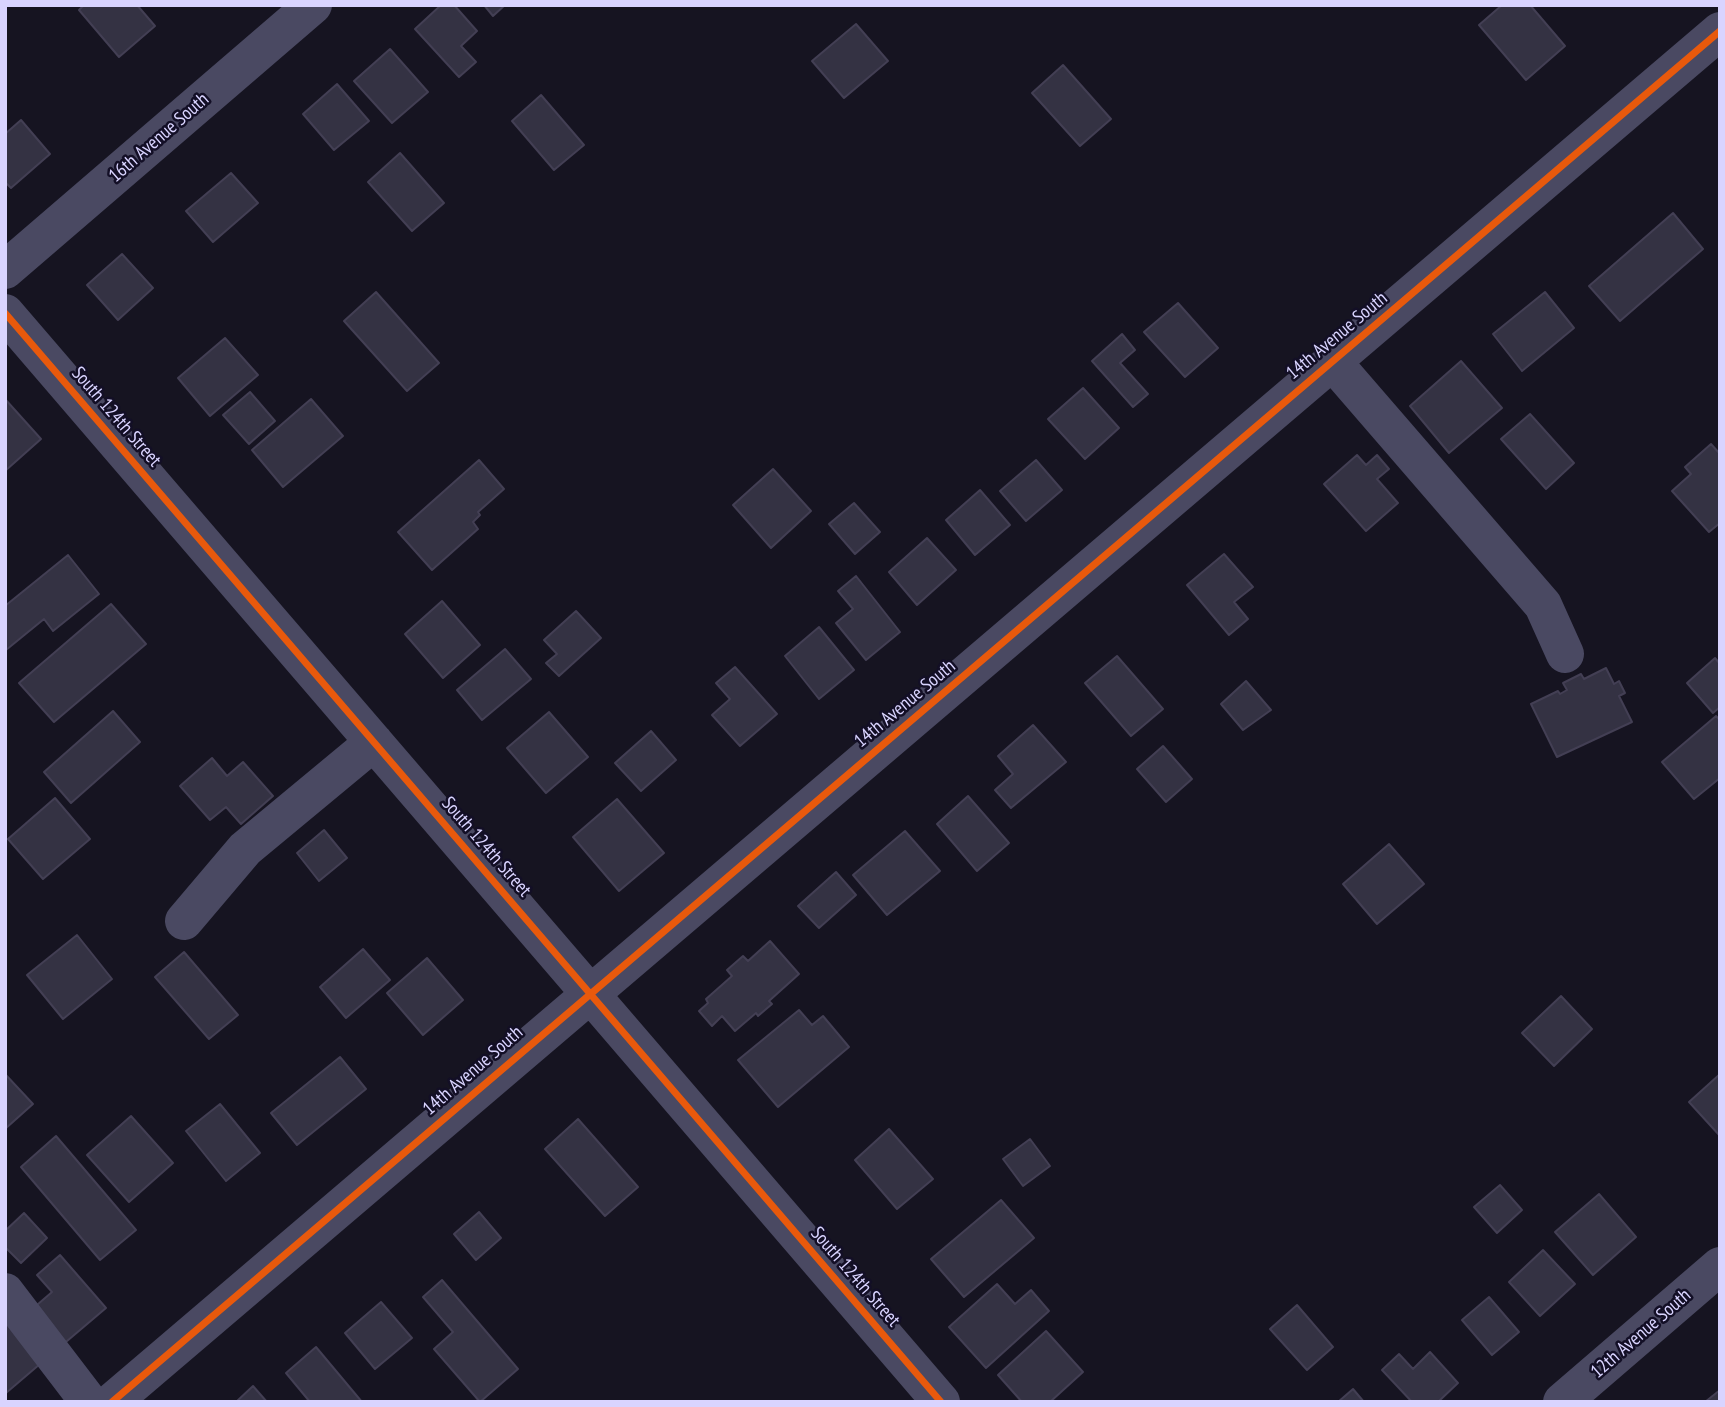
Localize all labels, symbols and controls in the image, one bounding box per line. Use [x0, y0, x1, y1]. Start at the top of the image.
street label: 16th Avenue South [104, 88, 214, 188]
street label: 14th Avenue South [1282, 287, 1392, 385]
street label: South 124th Street [66, 362, 166, 472]
street label: 14th Avenue South [850, 655, 960, 753]
street label: South 124th Street [436, 792, 536, 902]
street label: 14th Avenue South [418, 1021, 528, 1121]
street label: South 124th Street [805, 1222, 905, 1332]
street label: 12th Avenue South [1586, 1284, 1696, 1384]

